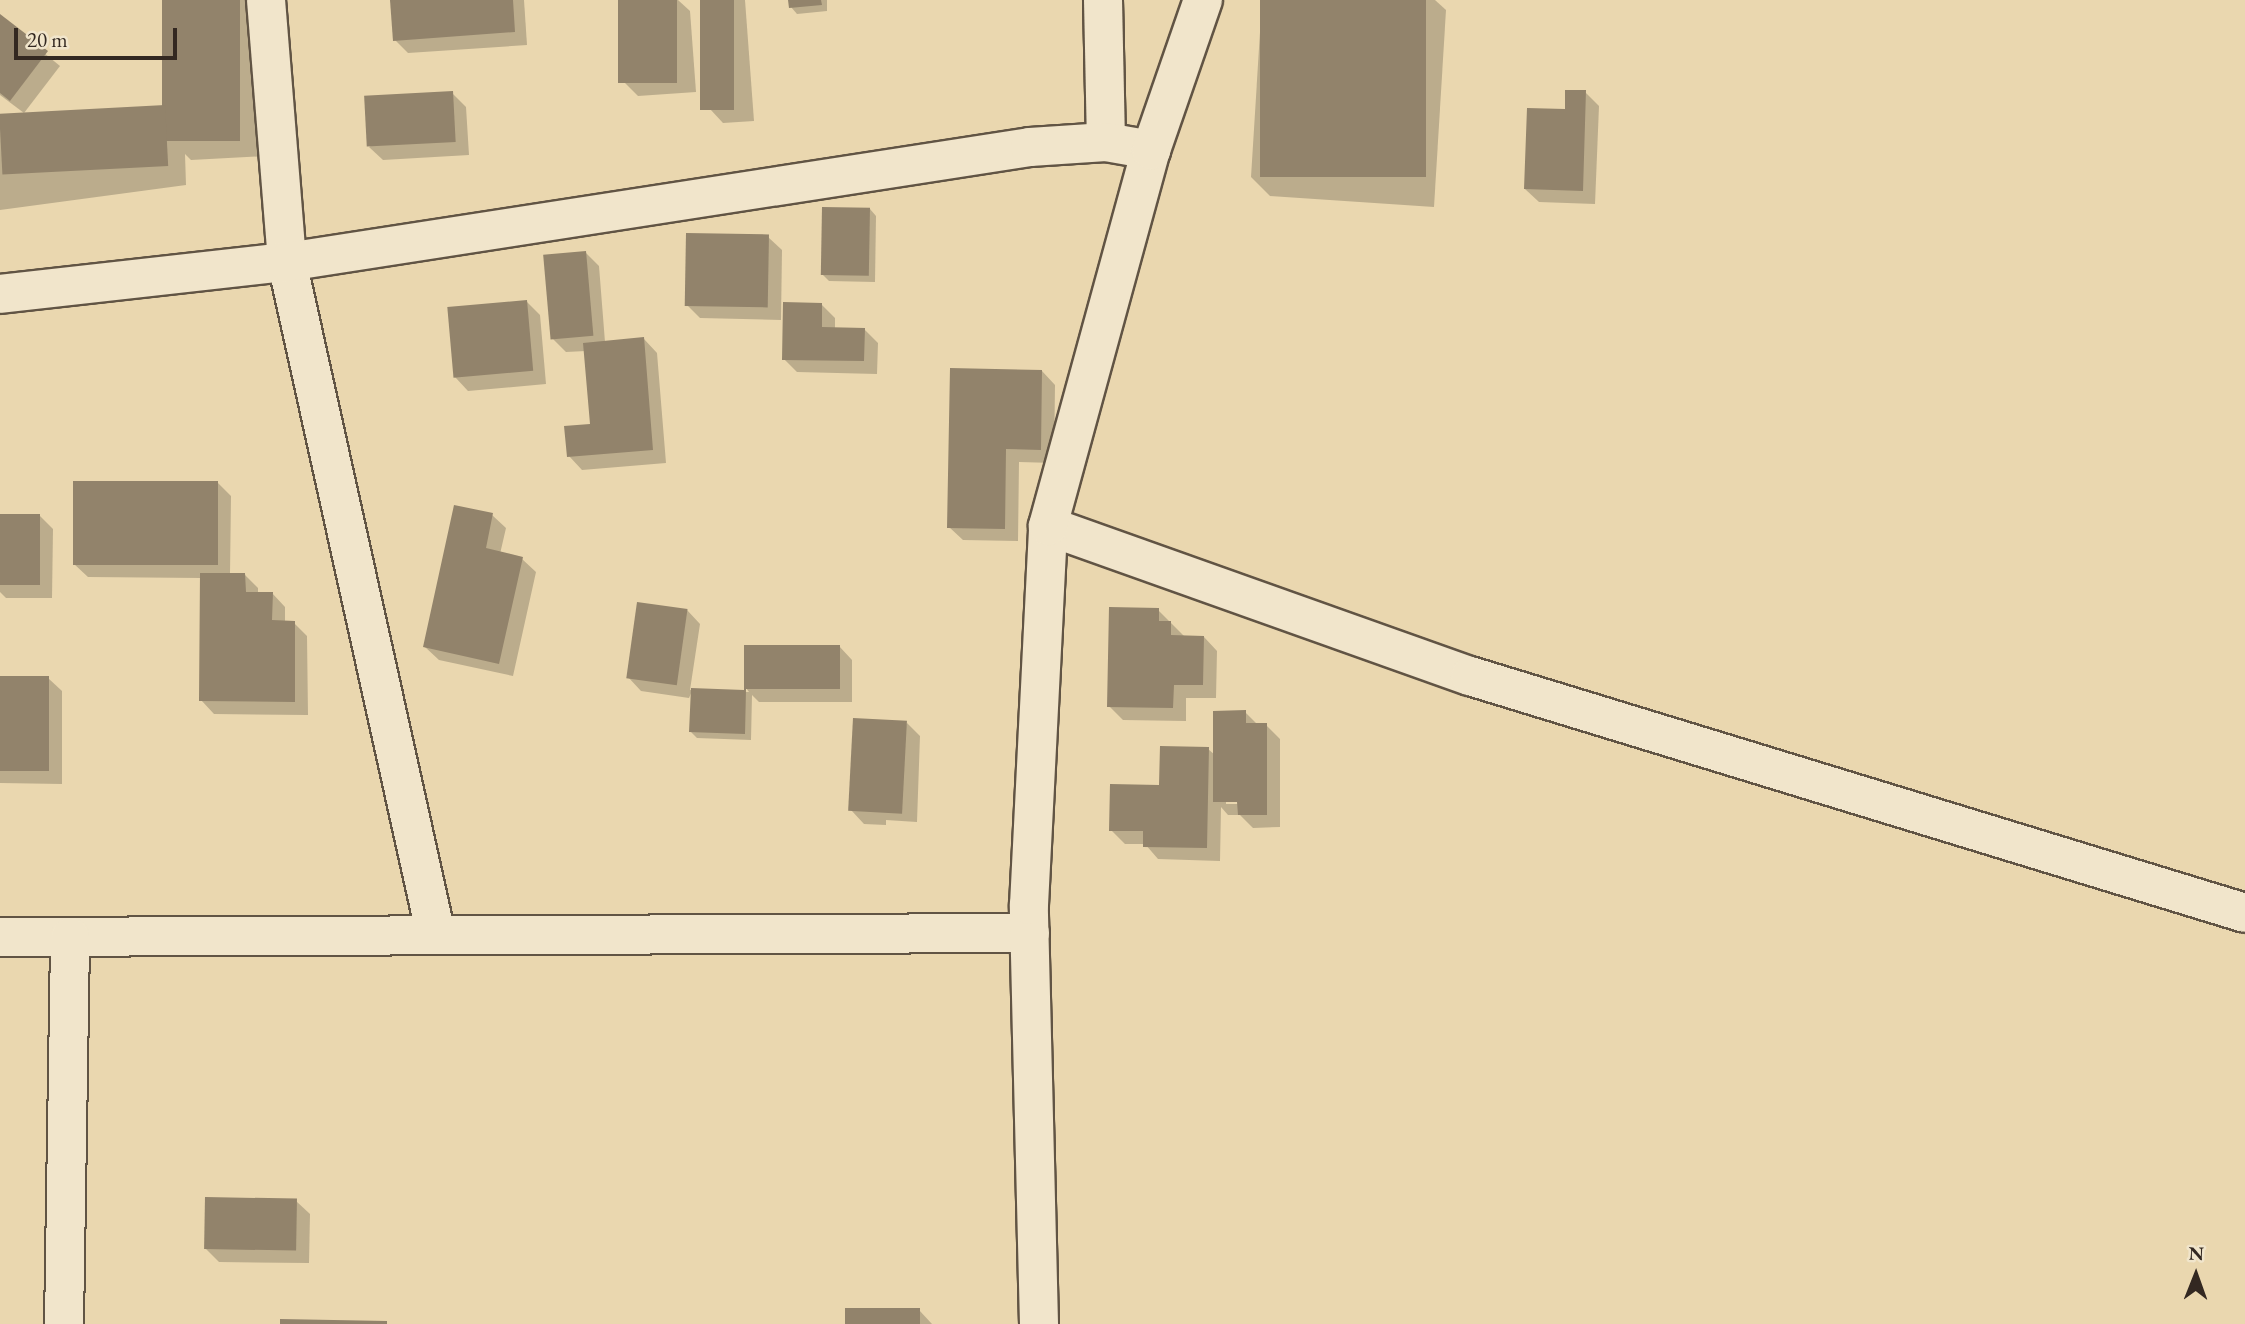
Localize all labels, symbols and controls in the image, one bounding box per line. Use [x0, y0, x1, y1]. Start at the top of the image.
scale bar [18, 14, 180, 58]
text: 20 m [27, 26, 68, 53]
north arrow [2161, 1240, 2231, 1310]
text: N [2188, 1241, 2204, 1266]

